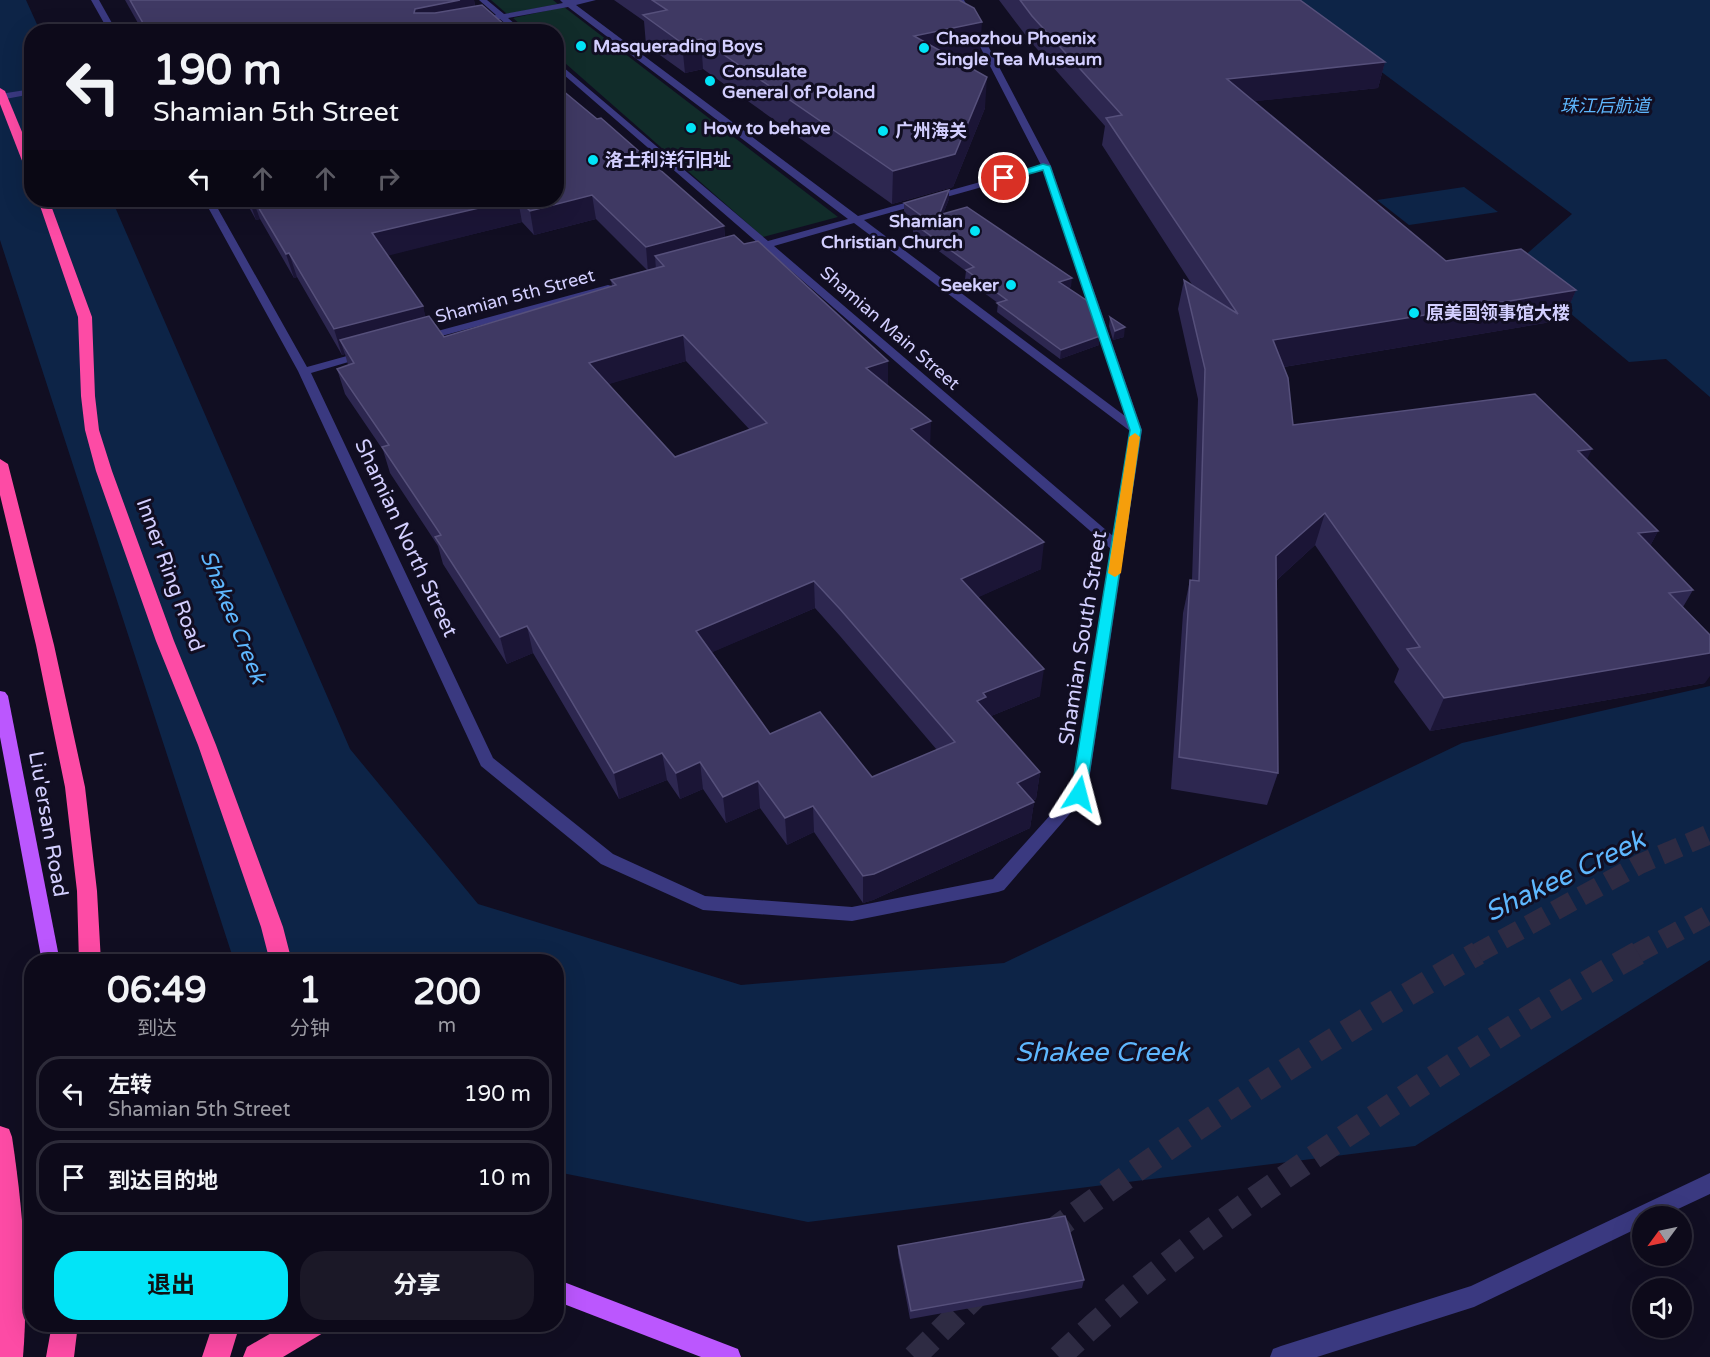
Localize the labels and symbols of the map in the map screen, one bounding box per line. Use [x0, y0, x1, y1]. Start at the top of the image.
place label: Chaozhou Phoenix Single Tea Museum [936, 27, 1102, 70]
place label: Masquerading Boys [593, 35, 763, 57]
marker: Masquerading Boys [574, 39, 588, 53]
marker: Chaozhou Phoenix Single Tea Museum [917, 41, 931, 55]
place label: Consulate General of Poland [722, 60, 875, 103]
marker: Consulate General of Poland [703, 74, 717, 88]
water label: 珠江后航道 [1560, 95, 1653, 117]
place label: How to behave [703, 117, 831, 139]
place label: 广州海关 [895, 120, 967, 142]
marker: How to behave [684, 121, 698, 135]
marker: 广州海关 [876, 124, 890, 138]
place label: 洛士利洋行旧址 [605, 149, 731, 171]
pin [978, 152, 1029, 203]
marker: 洛士利洋行旧址 [586, 153, 600, 167]
place label: Shamian Christian Church [821, 210, 963, 253]
marker: Shamian Christian Church [968, 224, 982, 238]
street label: Shamian Main Street [816, 261, 964, 395]
street label: Shamian 5th Street [433, 264, 597, 328]
place label: Seeker [941, 274, 1000, 296]
marker: Seeker [1004, 278, 1018, 292]
place label: 原美国领事馆大楼 [1426, 302, 1570, 324]
marker: 原美国领事馆大楼 [1407, 306, 1421, 320]
street label: Shamian North Street [349, 435, 463, 641]
street label: Inner Ring Road [131, 495, 209, 655]
street label: Shamian South Street [1054, 529, 1112, 747]
water label: Shakee Creek [194, 546, 272, 689]
street label: Liu'ersan Road [23, 749, 73, 899]
position arrow [1047, 762, 1111, 826]
water label: Shakee Creek [1480, 822, 1652, 929]
water label: Shakee Creek [1015, 1036, 1191, 1069]
north arrow [1632, 1206, 1692, 1266]

